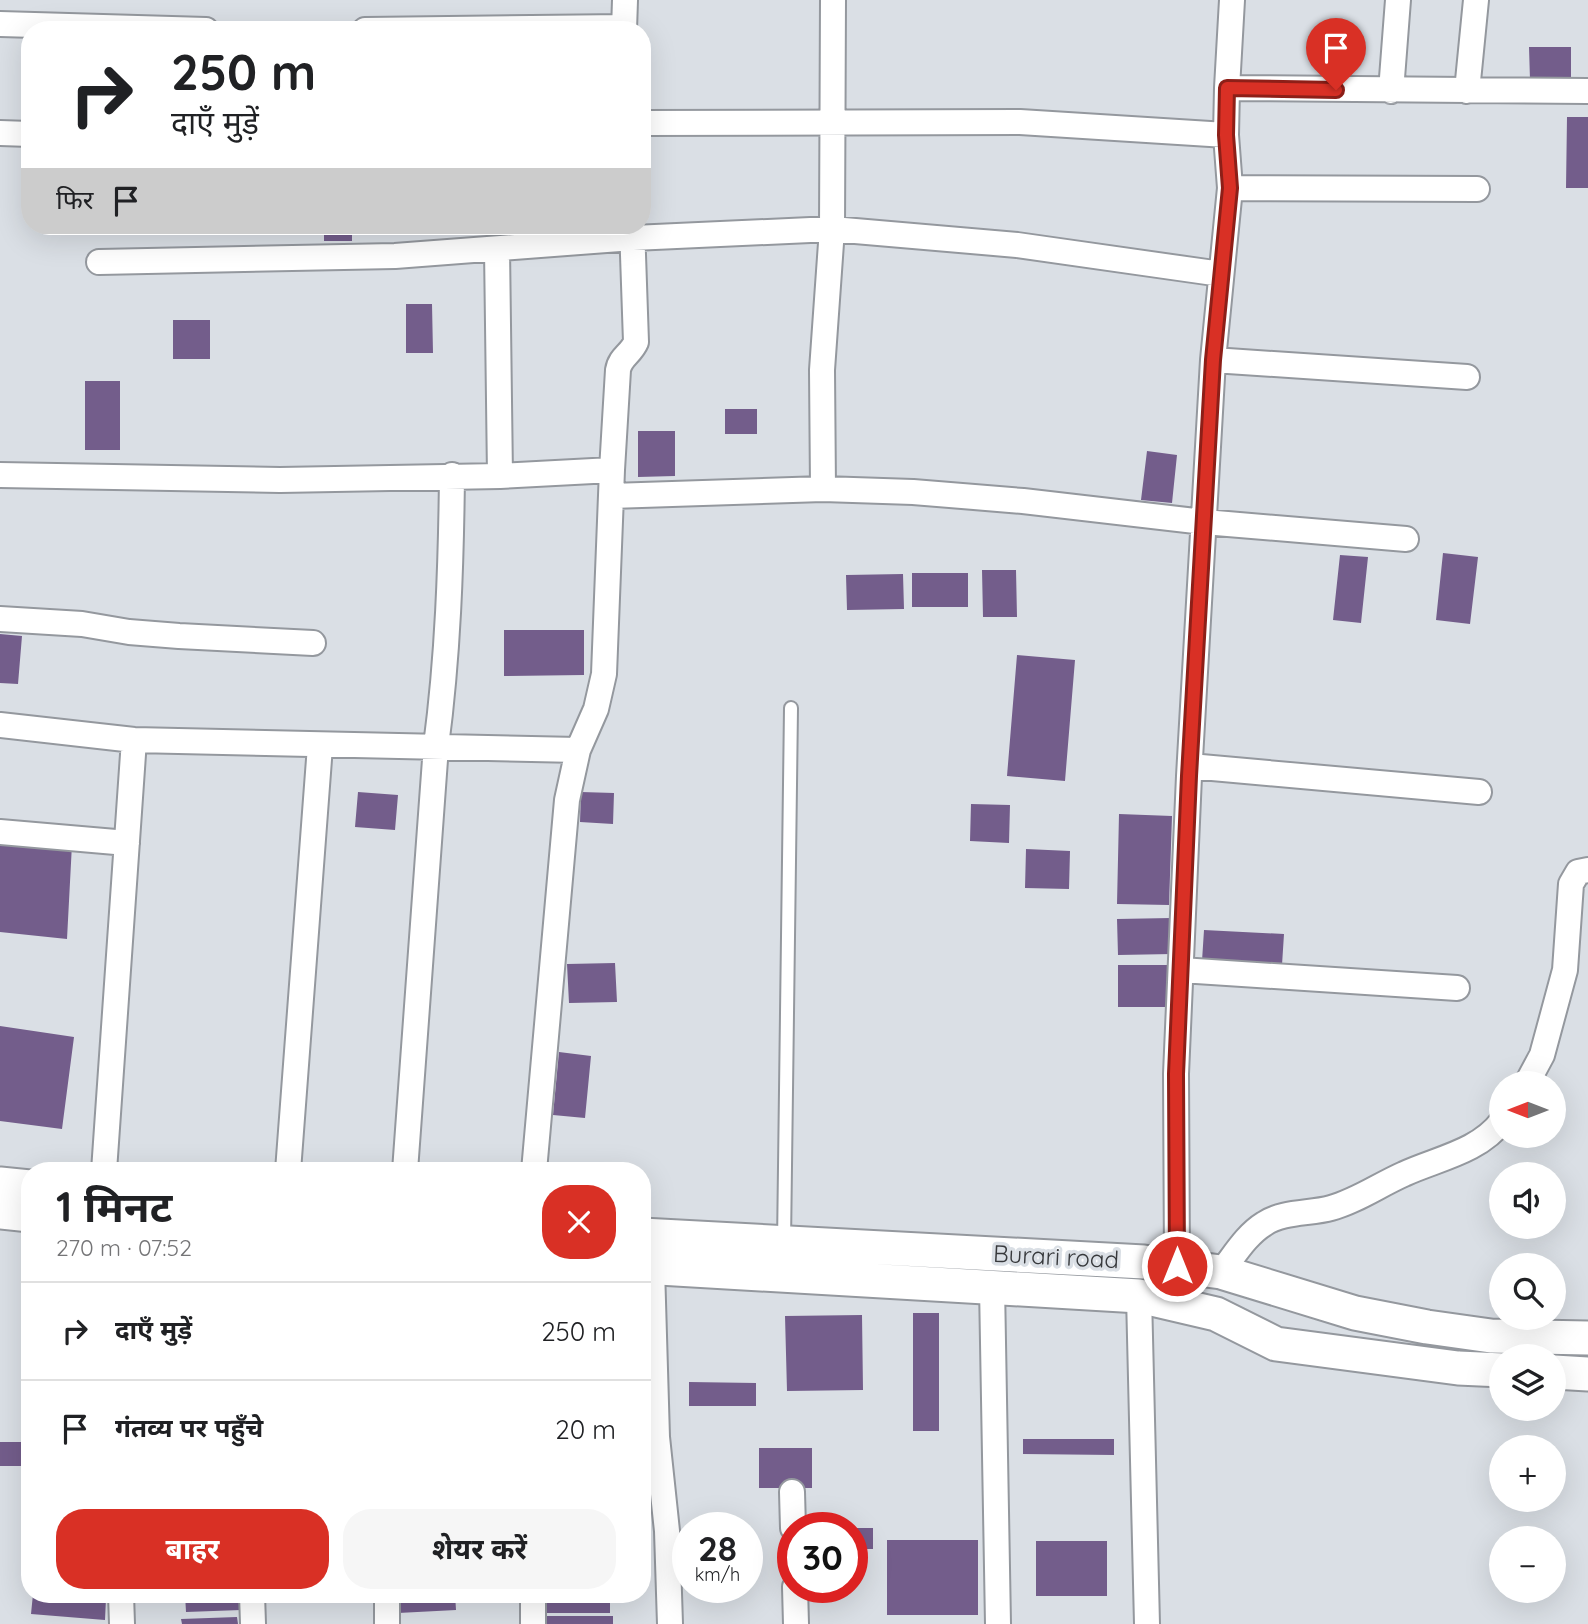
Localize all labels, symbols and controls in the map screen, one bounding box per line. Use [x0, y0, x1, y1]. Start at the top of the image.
pin [1306, 18, 1366, 90]
icon: arrive [1317, 29, 1355, 67]
text: 250 m [171, 41, 316, 102]
icon: right [56, 49, 147, 140]
text: दाएँ मुड़ें [171, 102, 259, 142]
icon: arrive [107, 182, 145, 220]
text: फिर [56, 183, 93, 216]
north arrow [1489, 1071, 1566, 1148]
map controls [1489, 1071, 1566, 1603]
button: sound [1489, 1162, 1566, 1239]
text: 1 मिनट [56, 1180, 172, 1233]
button: close [542, 1185, 616, 1259]
position arrow [1140, 1229, 1214, 1303]
text: 270 m · 07:52 [56, 1233, 192, 1262]
street label: Burari road [992, 1238, 1120, 1274]
button: search [1489, 1253, 1566, 1330]
icon: right [56, 1312, 94, 1350]
text: दाएँ मुड़ें [115, 1313, 192, 1346]
text: 250 m [541, 1315, 616, 1348]
button: layers [1489, 1344, 1566, 1421]
icon: arrive [56, 1410, 94, 1448]
text: गंतव्य पर पहुँचे [115, 1411, 263, 1444]
text: 20 m [555, 1413, 616, 1446]
button: + [1489, 1435, 1566, 1512]
button: बाहर [56, 1509, 329, 1589]
button: शेयर करें [343, 1509, 616, 1589]
speed limit sign: 30 [777, 1512, 868, 1603]
text: 28 [698, 1526, 737, 1570]
button: − [1489, 1526, 1566, 1603]
text: km/h [695, 1563, 740, 1586]

